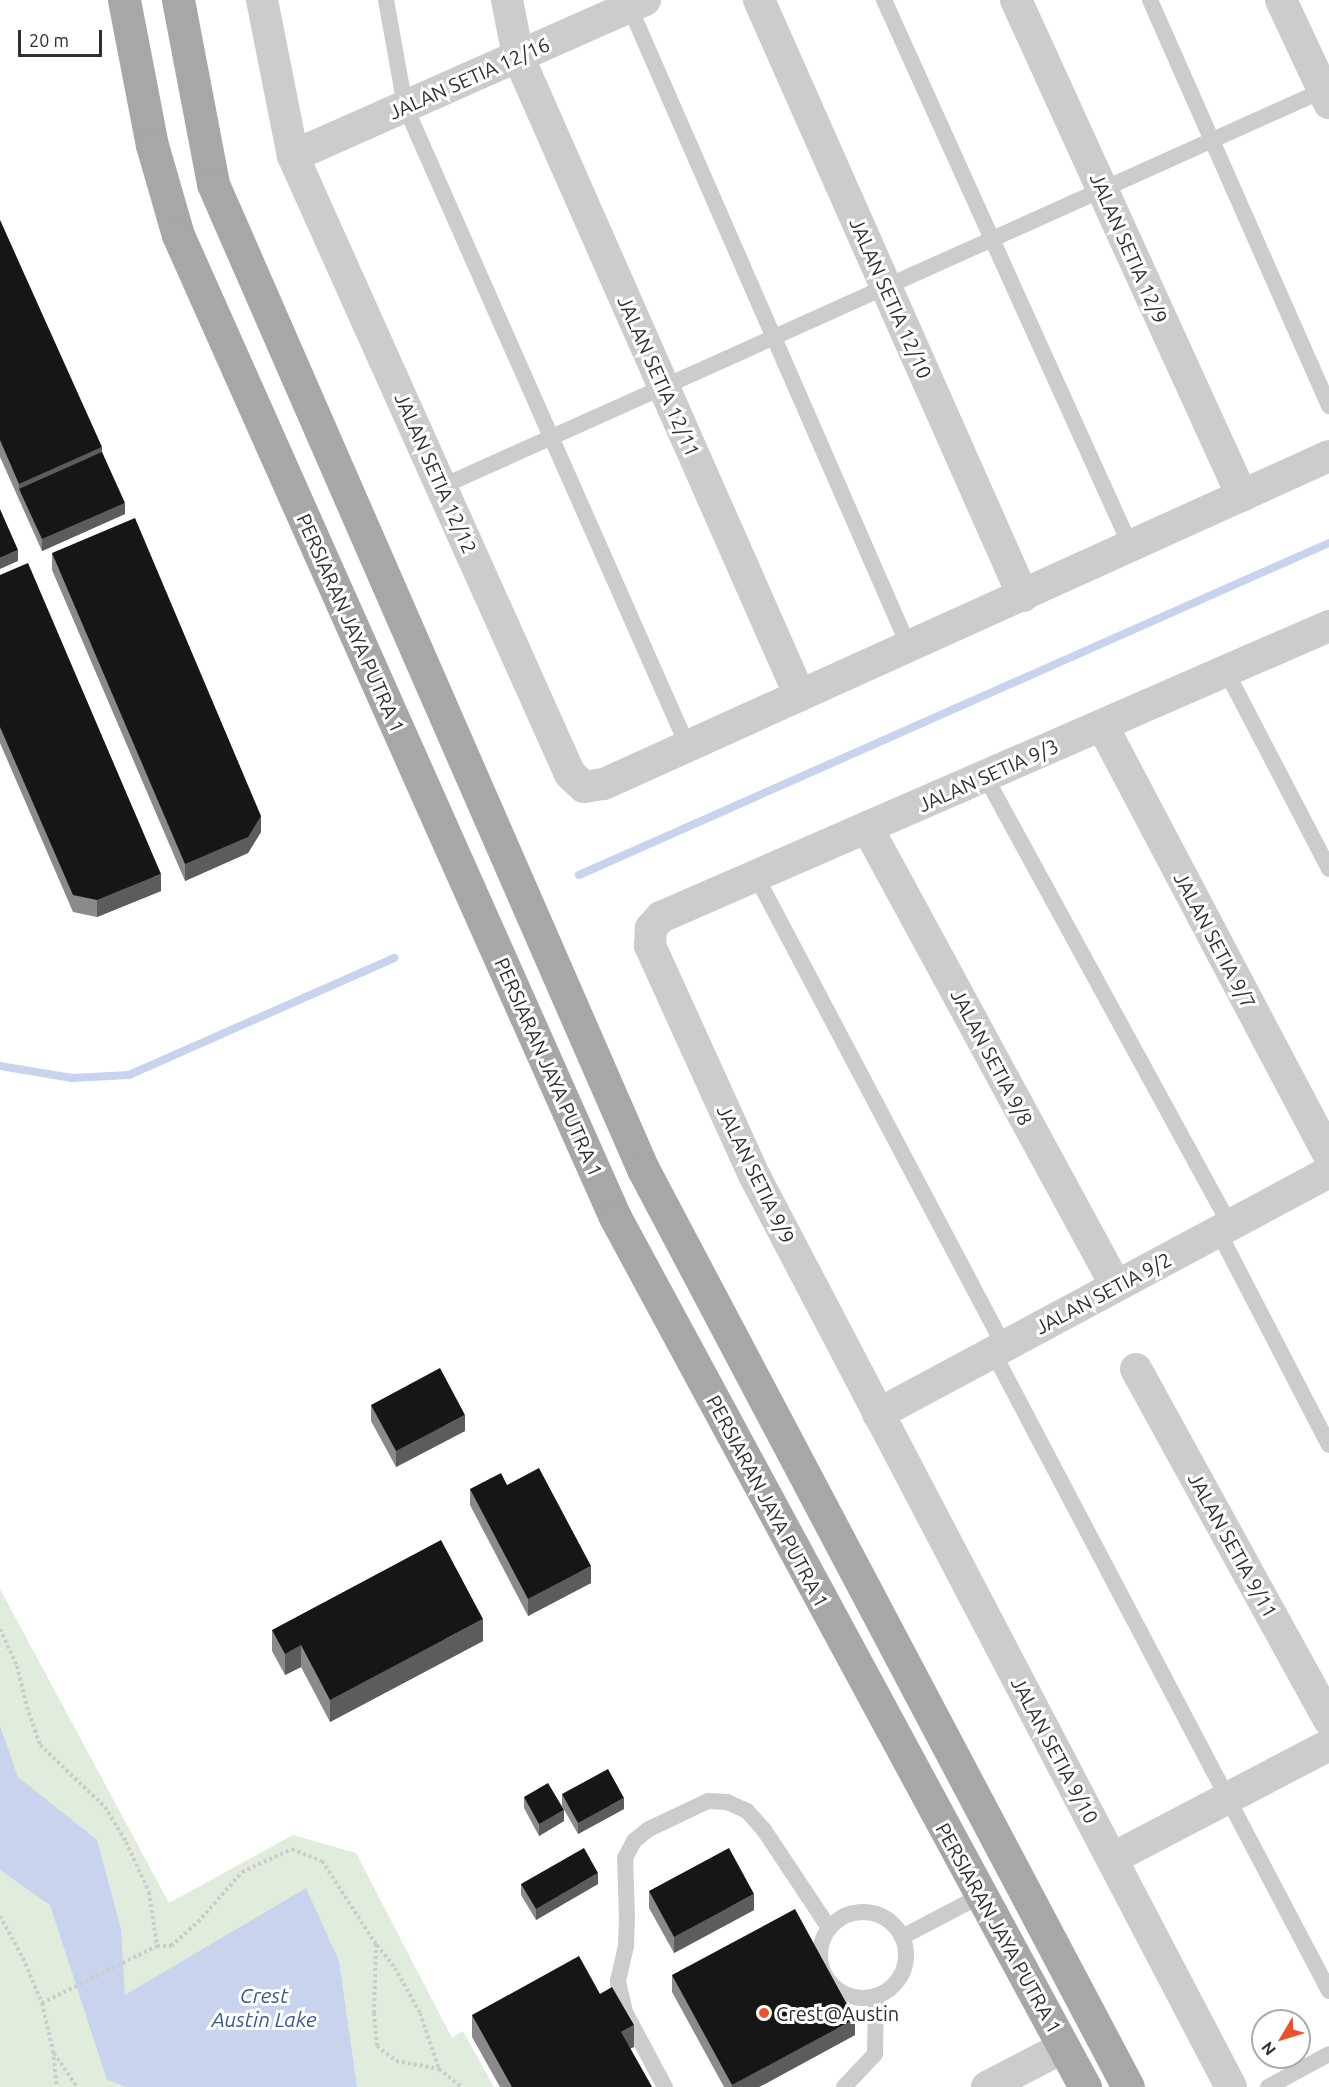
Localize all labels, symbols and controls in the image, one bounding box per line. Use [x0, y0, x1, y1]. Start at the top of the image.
scale bar [21, 18, 105, 56]
text: 20 m [29, 30, 69, 50]
street label: JALAN SETIA 12/16 [385, 32, 553, 124]
street label: JALAN SETIA 12/9 [1085, 169, 1173, 327]
street label: JALAN SETIA 12/10 [845, 214, 937, 382]
street label: JALAN SETIA 12/11 [613, 292, 705, 460]
street label: JALAN SETIA 12/12 [390, 389, 482, 557]
street label: PERSIARAN JAYA PUTRA 1 [292, 510, 410, 736]
street label: JALAN SETIA 9/3 [914, 733, 1062, 817]
street label: JALAN SETIA 9/7 [1169, 868, 1261, 1012]
street label: PERSIARAN JAYA PUTRA 1 [490, 954, 608, 1180]
street label: JALAN SETIA 9/8 [946, 985, 1038, 1129]
street label: JALAN SETIA 9/9 [712, 1101, 800, 1247]
street label: JALAN SETIA 9/2 [1031, 1247, 1175, 1339]
street label: PERSIARAN JAYA PUTRA 1 [702, 1391, 834, 1611]
street label: JALAN SETIA 9/11 [1183, 1468, 1283, 1622]
street label: JALAN SETIA 9/10 [1006, 1673, 1104, 1827]
street label: PERSIARAN JAYA PUTRA 1 [931, 1819, 1067, 2037]
water label: Crest Austin Lake [211, 1982, 317, 2032]
place label: Crest@Austin [776, 2001, 899, 2025]
marker: Crest@Austin [757, 2006, 771, 2020]
north arrow [1251, 2009, 1311, 2069]
text: N [1258, 2039, 1279, 2059]

